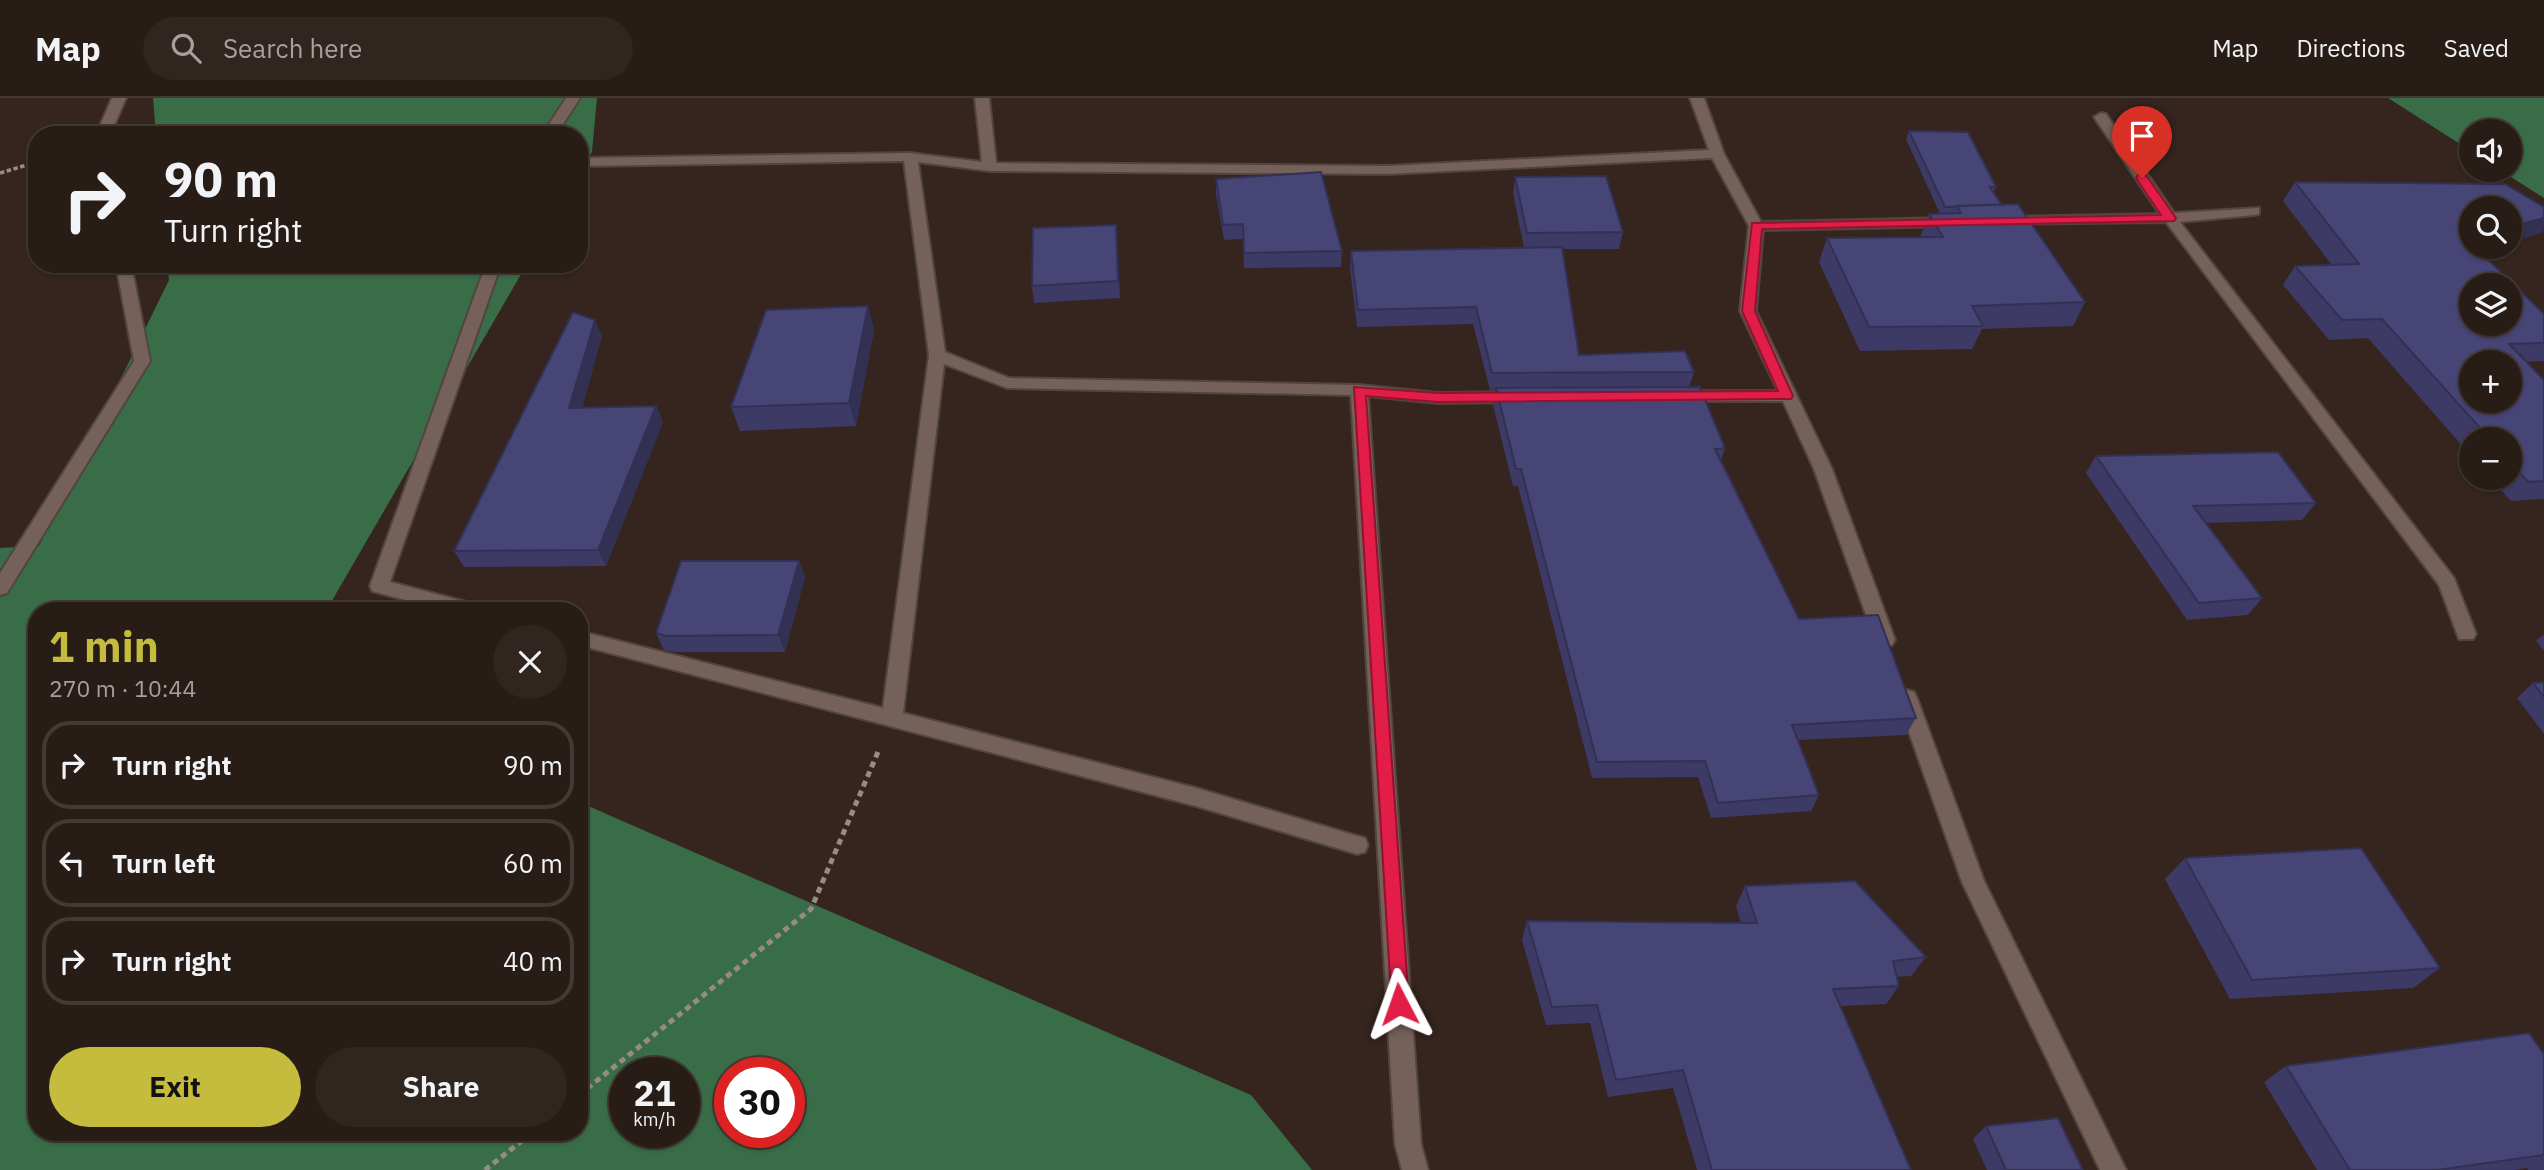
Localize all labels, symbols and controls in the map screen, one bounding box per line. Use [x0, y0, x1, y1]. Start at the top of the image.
search box [143, 17, 633, 80]
text: Map [35, 27, 101, 70]
icon: search [167, 29, 205, 67]
text: Search here [223, 31, 362, 65]
text: Map [2212, 32, 2258, 64]
text: Directions [2296, 32, 2406, 64]
text: Saved [2444, 32, 2509, 64]
pin [2112, 106, 2172, 178]
icon: arrive [2123, 117, 2161, 155]
map controls [2459, 119, 2522, 490]
button: sound [2459, 119, 2522, 182]
text: 90 m [164, 147, 278, 210]
icon: right [49, 154, 140, 245]
button: search [2459, 196, 2522, 259]
text: Turn right [164, 209, 302, 251]
button: layers [2459, 273, 2522, 336]
button: + [2459, 350, 2522, 413]
button: − [2459, 427, 2522, 490]
text: 1 min [49, 619, 159, 674]
button: close [493, 625, 567, 699]
text: 270 m · 10:44 [49, 673, 196, 703]
icon: right [53, 746, 91, 784]
text: Turn right [112, 748, 231, 782]
text: 90 m [503, 748, 563, 782]
icon: left [53, 844, 91, 882]
text: Turn left [112, 846, 215, 880]
text: 60 m [503, 846, 563, 880]
icon: right [53, 942, 91, 980]
text: Turn right [112, 944, 231, 978]
text: 40 m [503, 944, 563, 978]
position arrow [1362, 967, 1436, 1041]
button: Exit [49, 1047, 301, 1127]
button: Share [315, 1047, 567, 1127]
speed limit sign: 30 [714, 1057, 805, 1148]
text: 21 [633, 1070, 676, 1116]
text: km/h [633, 1108, 676, 1131]

